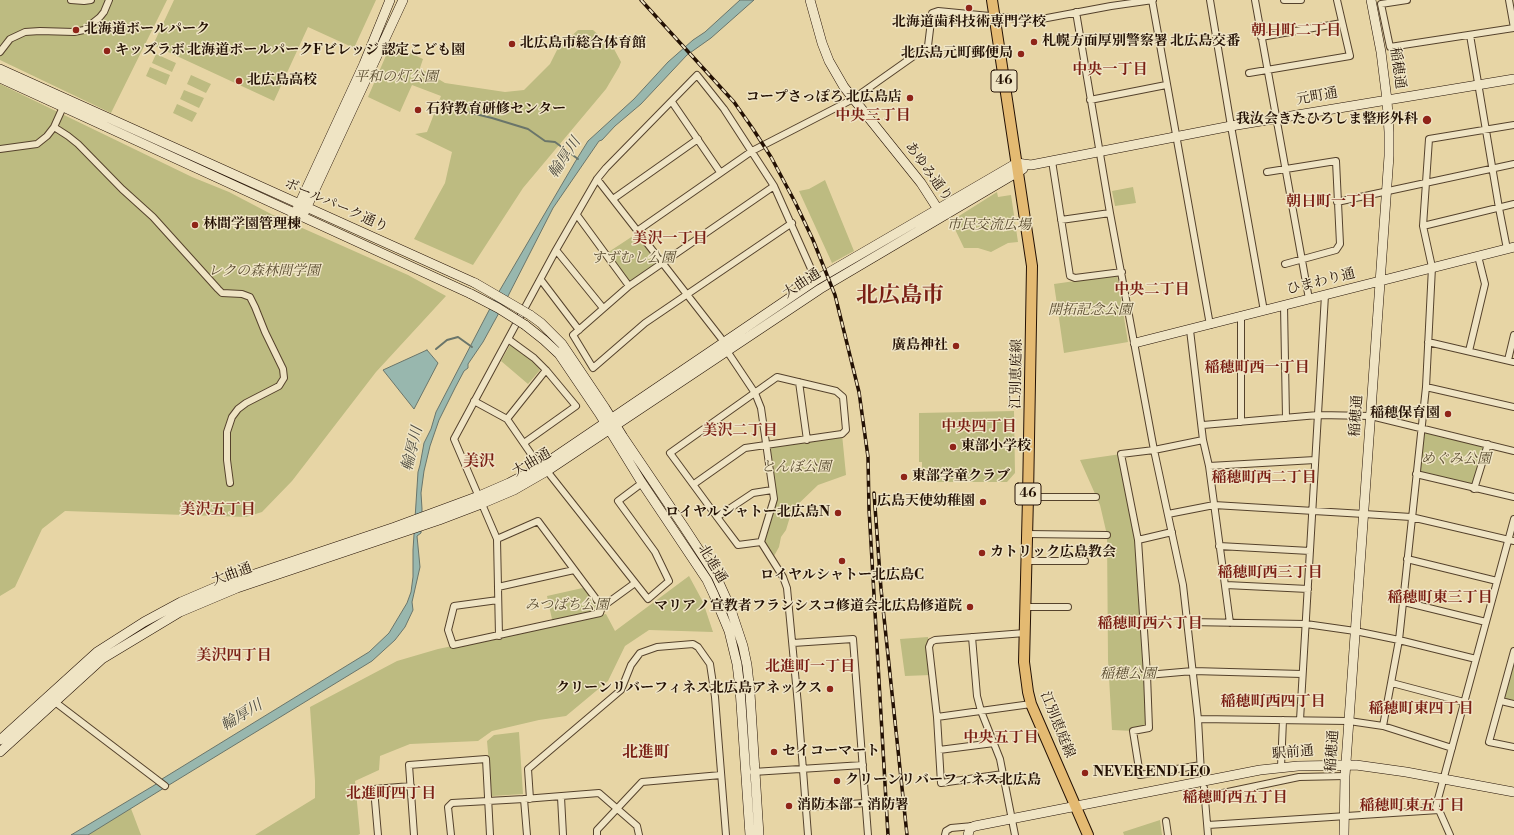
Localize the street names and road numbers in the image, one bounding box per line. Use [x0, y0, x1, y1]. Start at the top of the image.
street label: 稲穂通 [1386, 46, 1408, 90]
road number: 46 [991, 70, 1017, 92]
street label: 元町通 [1295, 85, 1339, 109]
street label: あゆみ通り [901, 139, 955, 205]
street label: ボールパーク通り [281, 176, 391, 236]
street label: ひまわり通 [1285, 265, 1357, 299]
street label: 大曲通 [780, 266, 824, 302]
street label: 江別恵庭線 [1008, 339, 1026, 409]
street label: 稲穂通 [1347, 394, 1367, 438]
street label: 大曲通 [510, 445, 554, 481]
road number: 46 [1015, 483, 1041, 505]
street label: 北進通 [694, 542, 730, 586]
street label: 大曲通 [209, 560, 255, 590]
street label: 江別恵庭線 [1036, 689, 1078, 761]
street label: 稲穂通 [1323, 729, 1343, 773]
street label: 駅前通 [1271, 743, 1315, 763]

